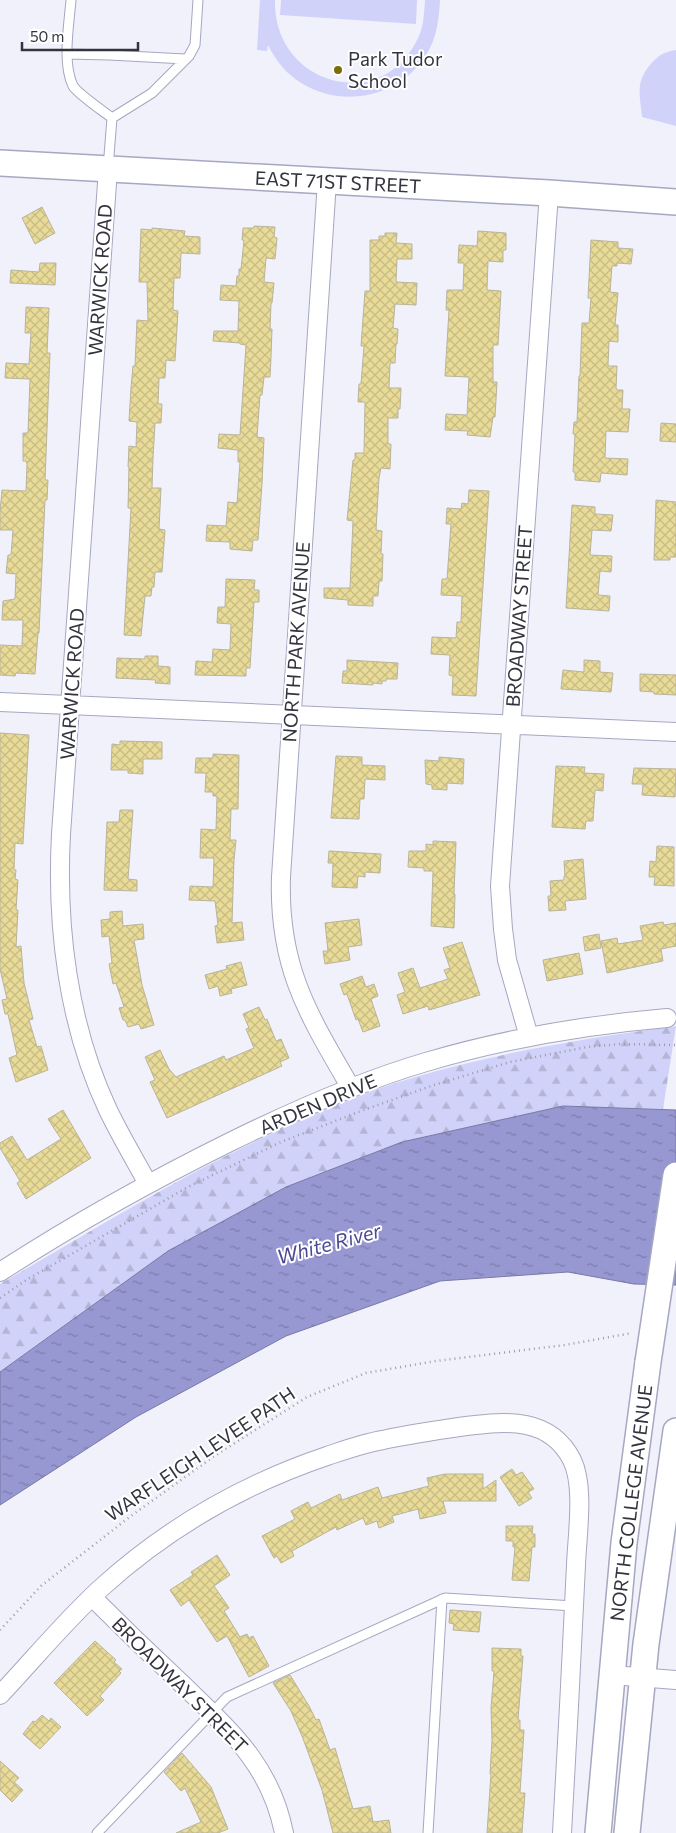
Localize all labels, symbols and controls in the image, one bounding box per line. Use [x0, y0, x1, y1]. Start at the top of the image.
scale bar [22, 20, 139, 52]
text: 50 m [30, 27, 64, 45]
place label: Park Tudor School [348, 47, 443, 92]
marker: Park Tudor School [332, 64, 344, 76]
street label: EAST 71ST STREET [254, 166, 422, 197]
street label: WARWICK ROAD [83, 203, 116, 357]
street label: BROADWAY STREET [501, 524, 536, 708]
street label: NORTH PARK AVENUE [277, 541, 314, 743]
street label: WARWICK ROAD [55, 607, 88, 761]
street label: ARDEN DRIVE [256, 1068, 380, 1139]
water label: White River [274, 1217, 384, 1268]
street label: WARFLEIGH LEVEE PATH [100, 1381, 299, 1526]
street label: NORTH COLLEGE AVENUE [605, 1383, 656, 1623]
street label: BROADWAY STREET [108, 1612, 253, 1757]

